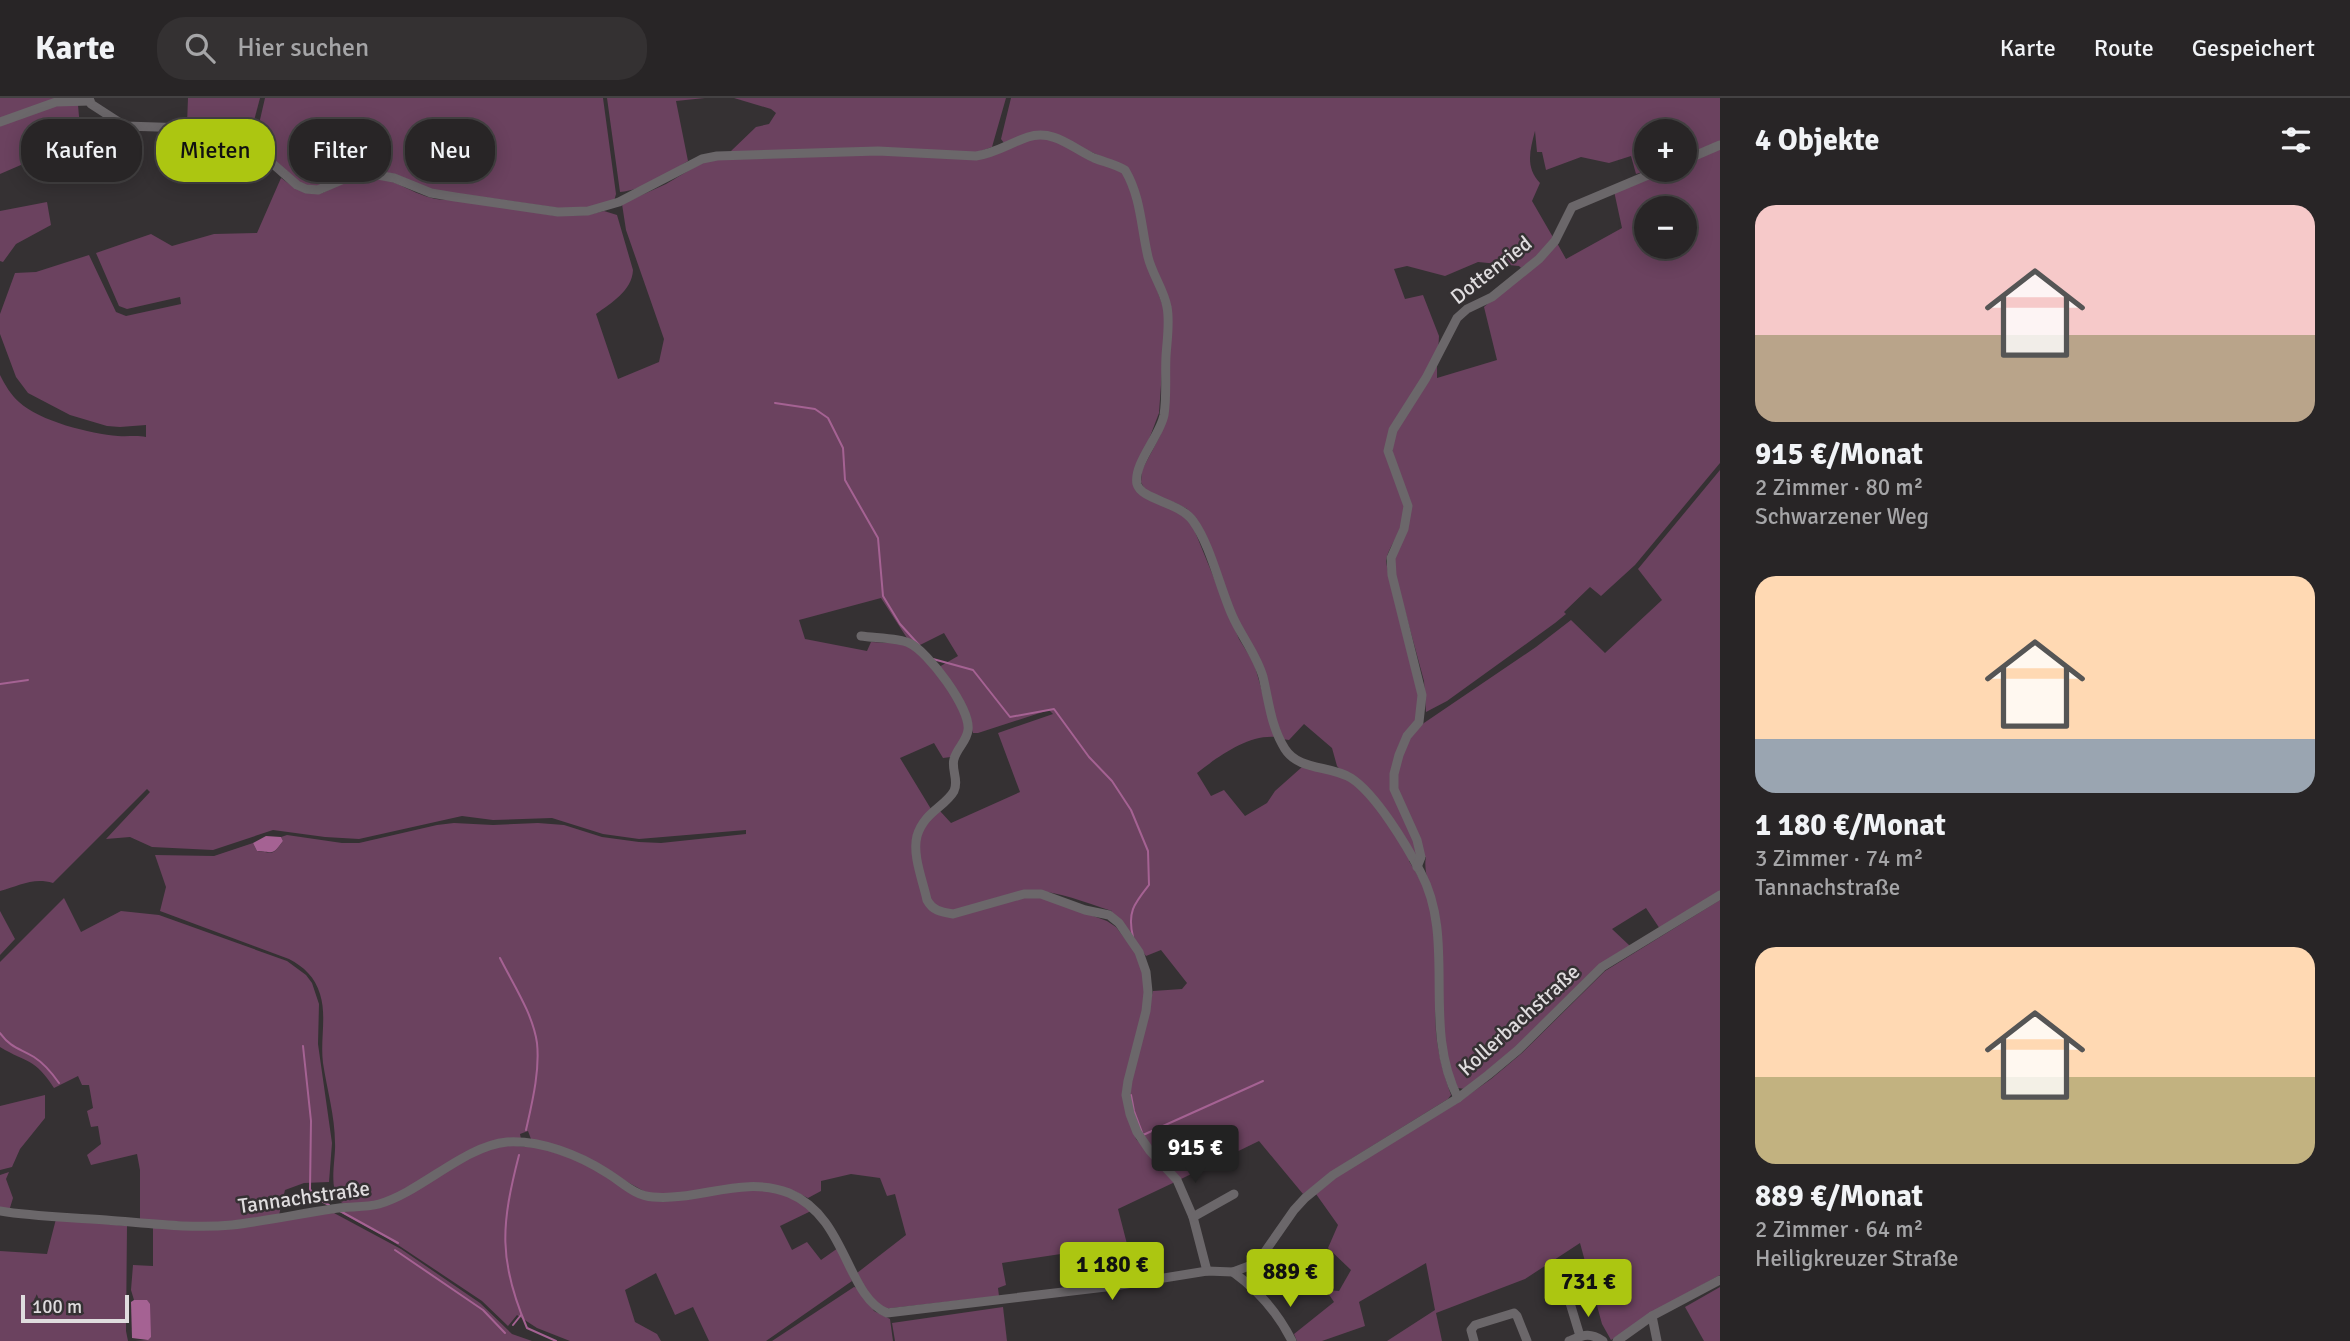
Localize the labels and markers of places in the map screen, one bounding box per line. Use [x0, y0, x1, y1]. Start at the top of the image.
pin: 915 € [1146, 1126, 1244, 1185]
pin: 1 180 € [1047, 1242, 1177, 1302]
pin: 889 € [1241, 1250, 1339, 1309]
pin: 731 € [1539, 1260, 1637, 1319]

